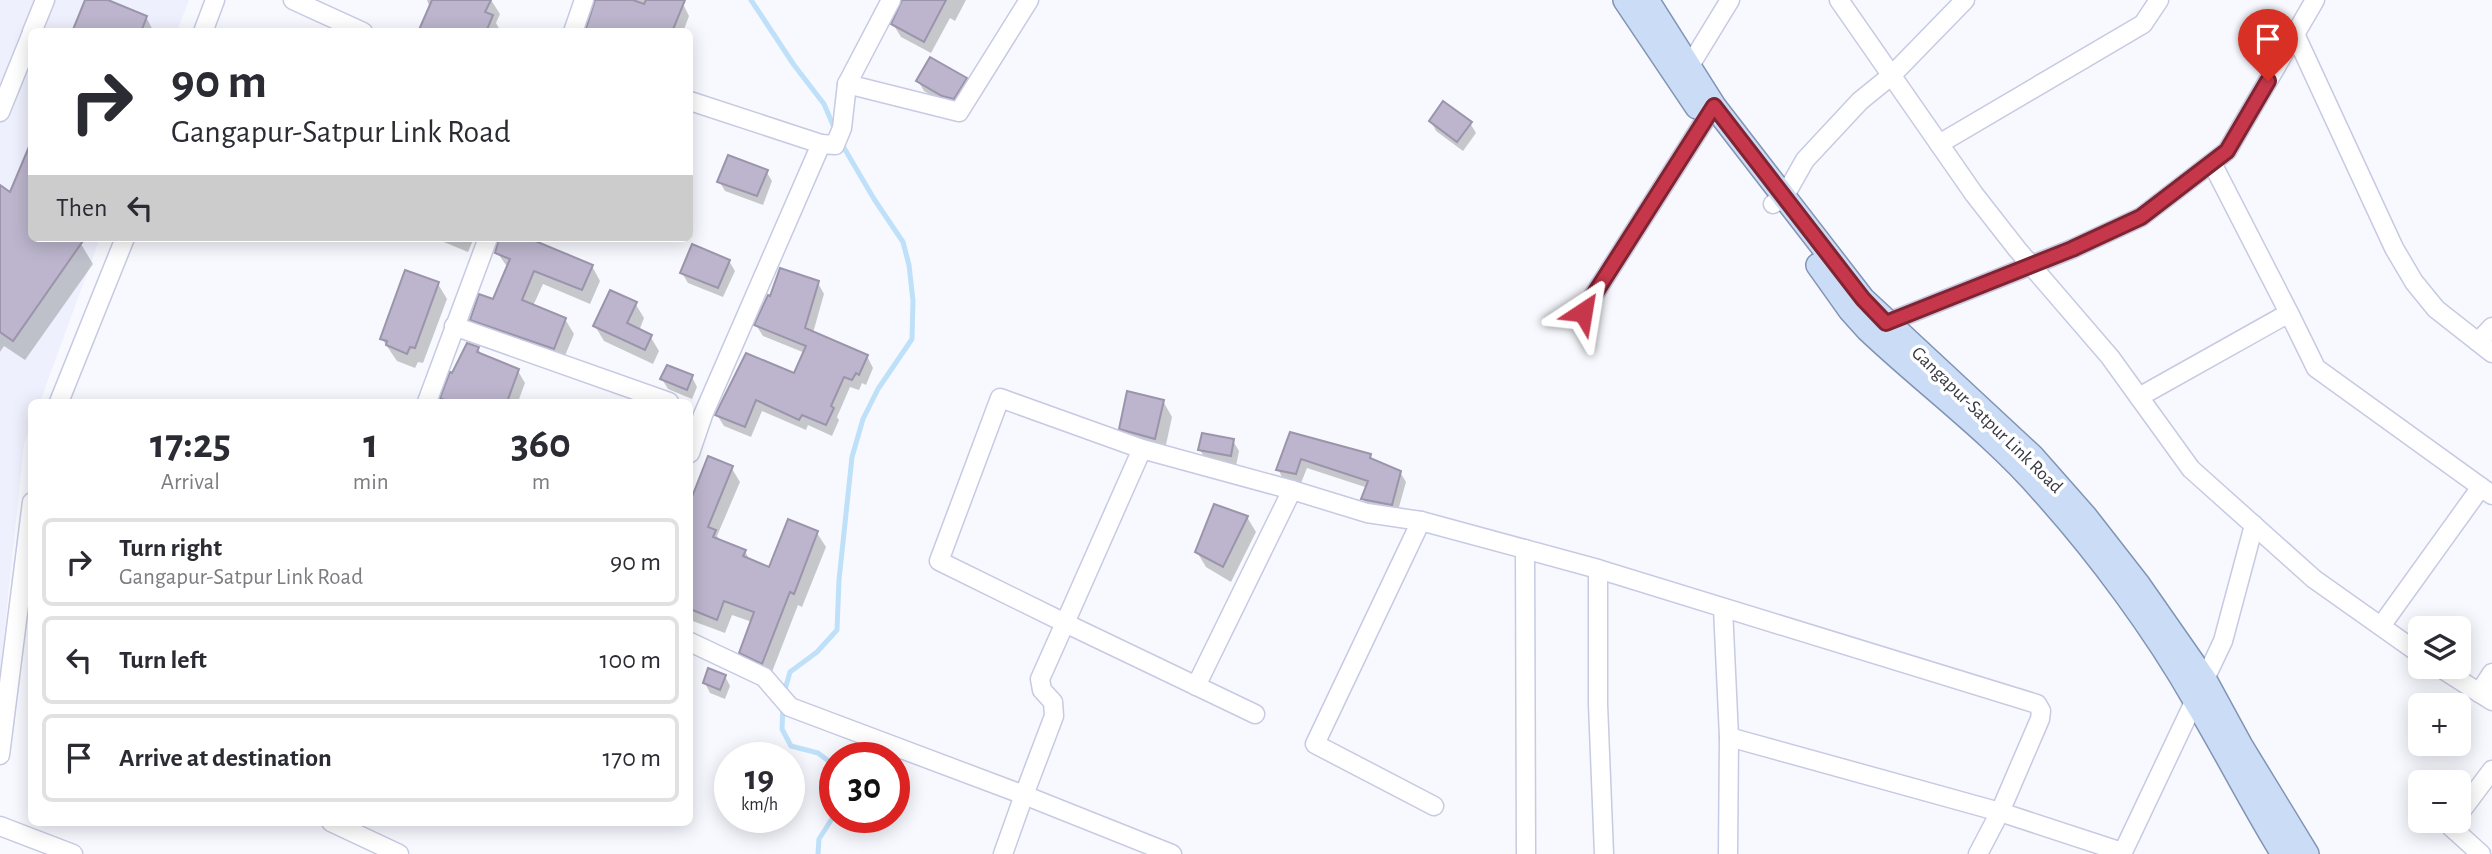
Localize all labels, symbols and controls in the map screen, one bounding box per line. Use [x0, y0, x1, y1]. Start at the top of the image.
pin [2238, 9, 2298, 81]
icon: arrive [2249, 20, 2287, 58]
icon: right [56, 56, 147, 147]
text: 90 m [171, 58, 267, 107]
text: Gangapur-Satpur Link Road [171, 116, 511, 148]
icon: left [121, 189, 159, 227]
text: Then [56, 195, 107, 221]
position arrow [1546, 275, 1620, 349]
street label: Gangapur-Satpur Link Road [1908, 343, 2066, 497]
text: 17:25 [150, 423, 231, 465]
text: 1 [363, 423, 378, 465]
text: 360 [511, 423, 571, 465]
text: Arrival [161, 471, 220, 494]
text: min [353, 471, 389, 494]
text: m [532, 471, 550, 494]
text: Turn right [119, 535, 222, 561]
icon: right [60, 543, 98, 581]
text: 90 m [610, 549, 661, 575]
text: Gangapur-Satpur Link Road [119, 566, 363, 589]
map controls [2408, 616, 2471, 833]
button: layers [2408, 616, 2471, 679]
icon: left [60, 641, 98, 679]
text: Turn left [119, 647, 207, 673]
text: 100 m [600, 647, 661, 673]
button: + [2408, 693, 2471, 756]
icon: arrive [60, 739, 98, 777]
speed limit sign: 30 [819, 742, 910, 833]
text: Arrive at destination [119, 745, 332, 771]
text: 170 m [602, 745, 661, 771]
text: 19 [745, 761, 774, 796]
button: − [2408, 770, 2471, 833]
text: km/h [741, 796, 778, 814]

